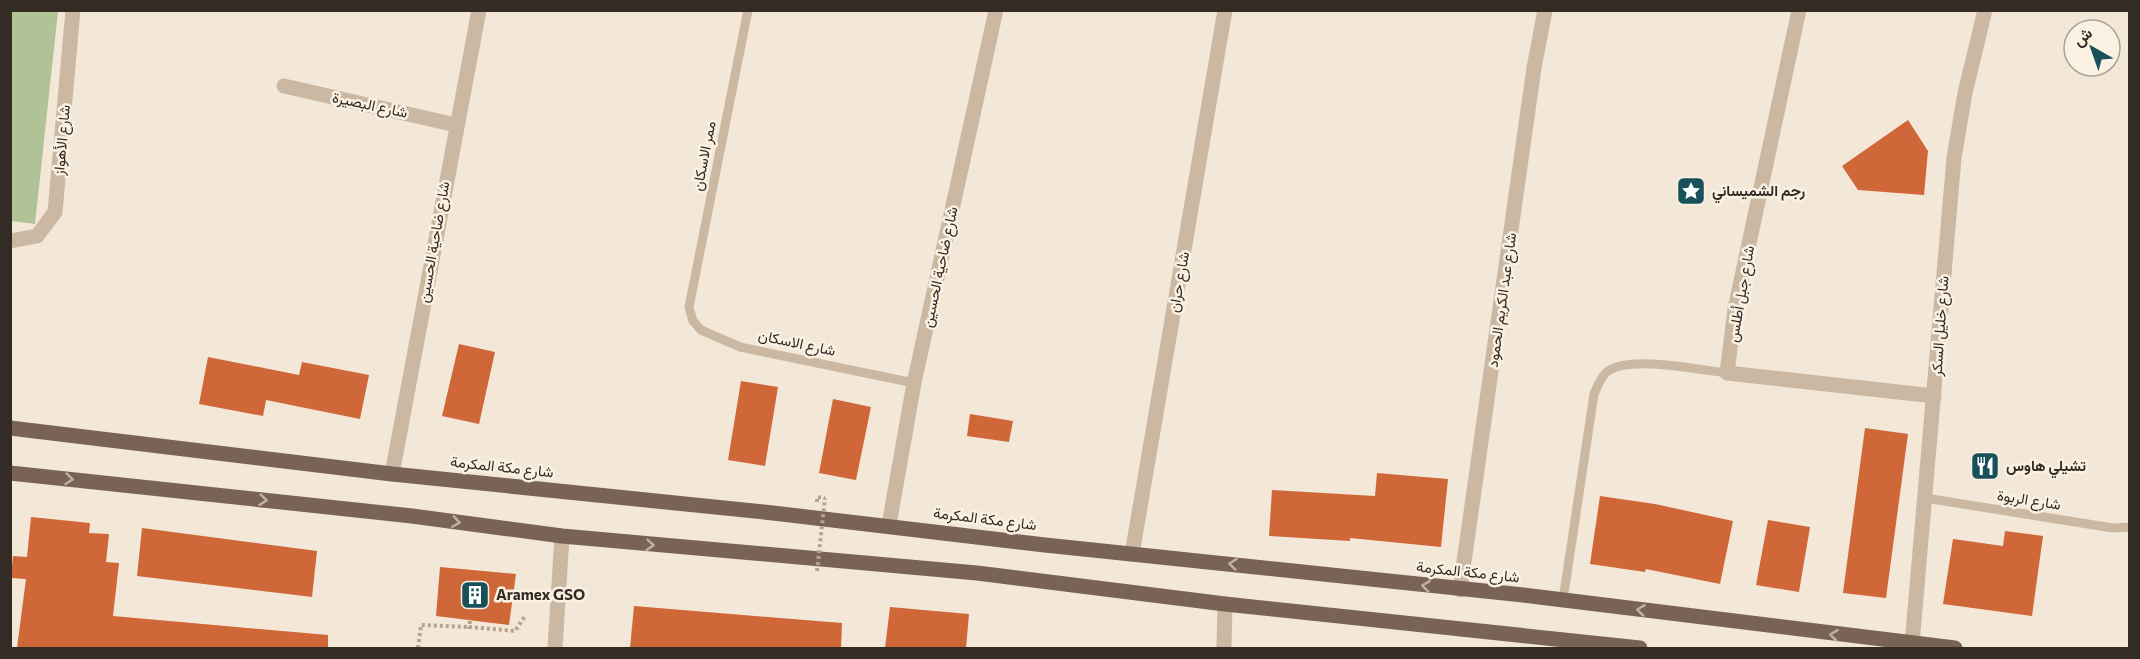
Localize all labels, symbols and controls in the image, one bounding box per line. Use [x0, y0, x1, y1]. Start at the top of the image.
north arrow [2062, 18, 2122, 78]
text: ش [2069, 23, 2096, 50]
street label: شارع البصيرة [330, 87, 410, 124]
street label: شارع الأهواز [49, 104, 76, 177]
street label: ممر الاسكان [687, 119, 720, 192]
place icon: رجم الشميساني [1675, 175, 1707, 207]
street label: شارع ضاحية الحسين [413, 179, 456, 305]
place label: رجم الشميساني [1712, 181, 1805, 204]
street label: شارع ضاحية الحسين [917, 205, 964, 330]
street label: شارع عبد الكريم الحمود [1483, 231, 1522, 369]
street label: شارع جبل أطلس [1723, 244, 1760, 344]
street label: شارع حران [1164, 250, 1195, 314]
street label: شارع خليل السكر [1926, 275, 1954, 378]
street label: شارع الاسكان [756, 325, 838, 362]
restaurant icon: تشيلي هاوس [1969, 450, 2001, 482]
street label: شارع مكة المكرمة [449, 452, 555, 483]
place label: تشيلي هاوس [2006, 456, 2086, 479]
one-way arrow [64, 472, 73, 485]
street label: شارع الربوة [1995, 485, 2063, 516]
one-way arrow [258, 493, 267, 506]
street label: شارع مكة المكرمة [932, 503, 1038, 536]
one-way arrow [452, 515, 461, 528]
one-way arrow [645, 538, 654, 551]
street label: شارع مكة المكرمة [1415, 557, 1521, 588]
one-way arrow [1228, 558, 1237, 571]
building icon: Aramex GSO [459, 579, 491, 611]
one-way arrow [1422, 581, 1431, 593]
place label: Aramex GSO [496, 585, 585, 603]
one-way arrow [1636, 605, 1646, 617]
one-way arrow [1830, 629, 1839, 641]

